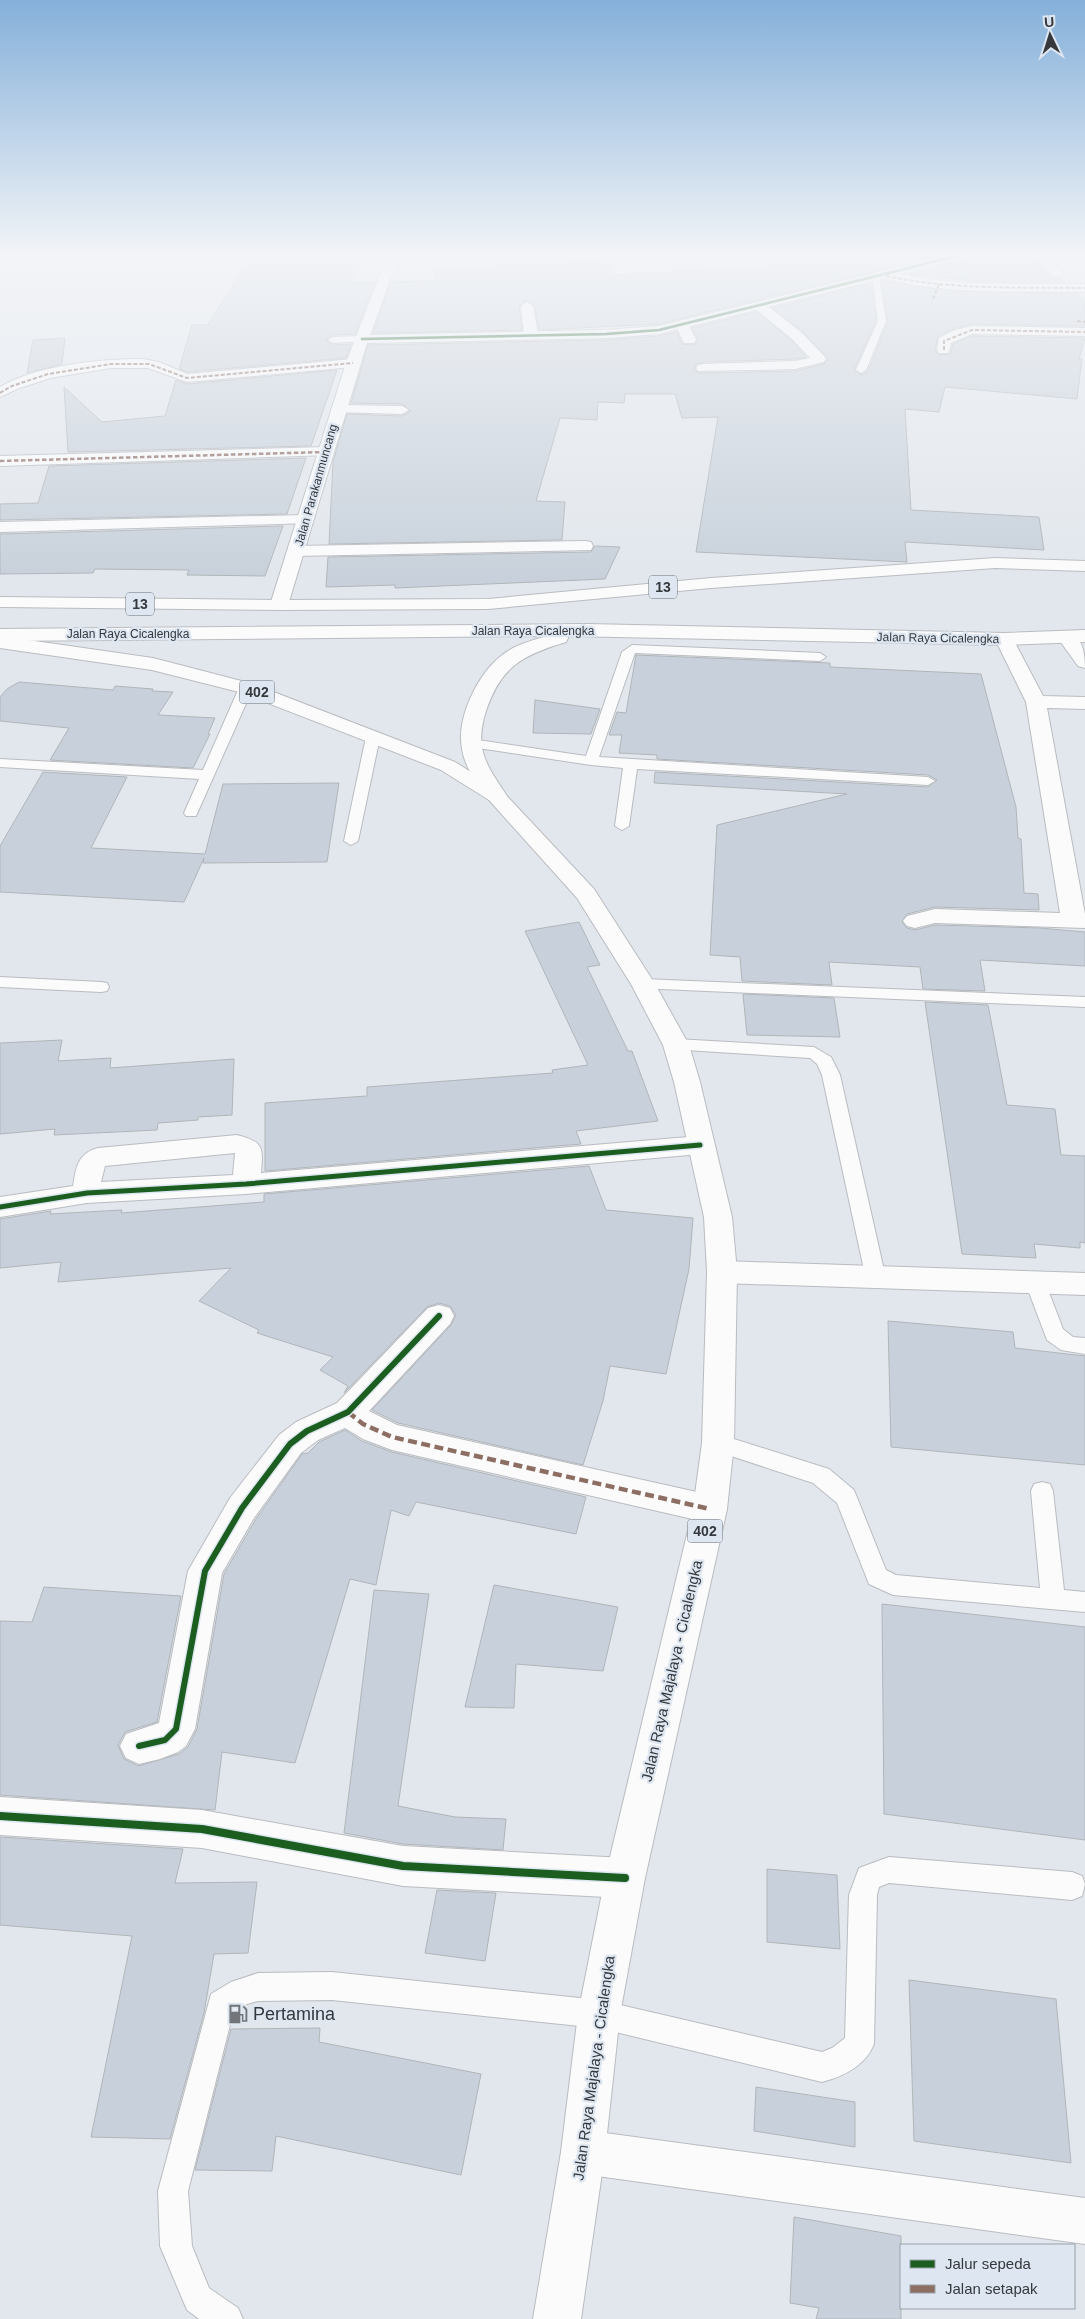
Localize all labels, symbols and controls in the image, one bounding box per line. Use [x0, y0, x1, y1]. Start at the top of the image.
north arrow [1025, 10, 1075, 60]
text: U [1043, 14, 1055, 30]
street label: Jalan Parakanmuncang [292, 422, 340, 548]
road number: 13 [649, 576, 677, 598]
road number: 13 [126, 592, 154, 616]
street label: Jalan Raya Cicalengka [472, 624, 595, 638]
street label: Jalan Raya Cicalengka [67, 627, 190, 641]
street label: Jalan Raya Cicalengka [877, 630, 1000, 646]
road number: 402 [240, 680, 274, 704]
road number: 402 [688, 1520, 722, 1542]
street label: Jalan Raya Majalaya - Cicalengka [638, 1558, 705, 1783]
street label: Jalan Raya Majalaya - Cicalengka [569, 1954, 618, 2181]
fuel station icon: Pertamina [227, 2003, 249, 2025]
place label: Pertamina [253, 2004, 336, 2024]
legend [900, 2244, 1075, 2309]
text: Jalur sepeda [945, 2255, 1032, 2272]
text: Jalan setapak [945, 2280, 1038, 2297]

